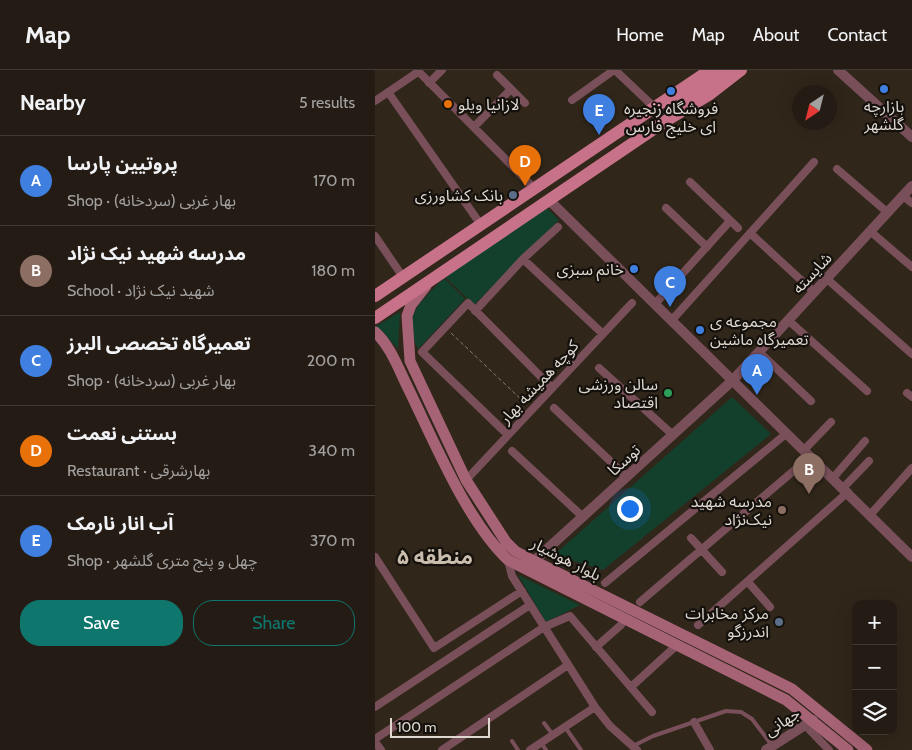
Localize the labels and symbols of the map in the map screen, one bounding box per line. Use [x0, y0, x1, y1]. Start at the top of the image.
marker: بازارچه گلشهر [878, 83, 890, 95]
marker: فروشگاه زنجیره ای خلیج فارس [665, 85, 677, 97]
north arrow [792, 85, 837, 130]
pin: E [583, 94, 615, 135]
place label: لازانیا ویلو [458, 95, 519, 114]
place label: بازارچه گلشهر [863, 97, 904, 134]
marker: لازانیا ویلو [442, 98, 454, 110]
place label: فروشگاه زنجیره ای خلیج فارس [624, 99, 718, 139]
pin: D [509, 145, 541, 186]
place label: بانک کشاورزی [415, 186, 503, 205]
marker: بانک کشاورزی [507, 189, 519, 201]
street label: شایسته [788, 248, 836, 298]
place label: خانم سبزی [556, 260, 624, 282]
marker: خانم سبزی [628, 263, 640, 275]
pin: C [654, 266, 686, 307]
place label: مجموعه ی تعمیرگاه ماشین [710, 312, 809, 349]
marker: مجموعه ی تعمیرگاه ماشین [694, 324, 706, 336]
street label: کوچه همیشه بهار [495, 336, 584, 429]
pin: A [741, 354, 773, 395]
place label: سالن ورزشی اقتصاد [579, 375, 658, 412]
marker: سالن ورزشی اقتصاد [662, 387, 674, 399]
street label: توسکا [604, 440, 645, 480]
pin: B [793, 453, 825, 494]
place label: مدرسه شهید نیک‌نژاد [691, 492, 772, 529]
your location [617, 496, 643, 522]
marker: مدرسه شهید نیک‌نژاد [776, 504, 788, 516]
street label: بلوار هوشیار [527, 533, 604, 585]
district label: منطقه ۵ [397, 544, 473, 569]
place label: مرکز مخابرات اندرزگو [685, 604, 769, 641]
marker: مرکز مخابرات اندرزگو [773, 616, 785, 628]
street label: جهانی [761, 704, 803, 740]
scale bar [390, 715, 490, 738]

